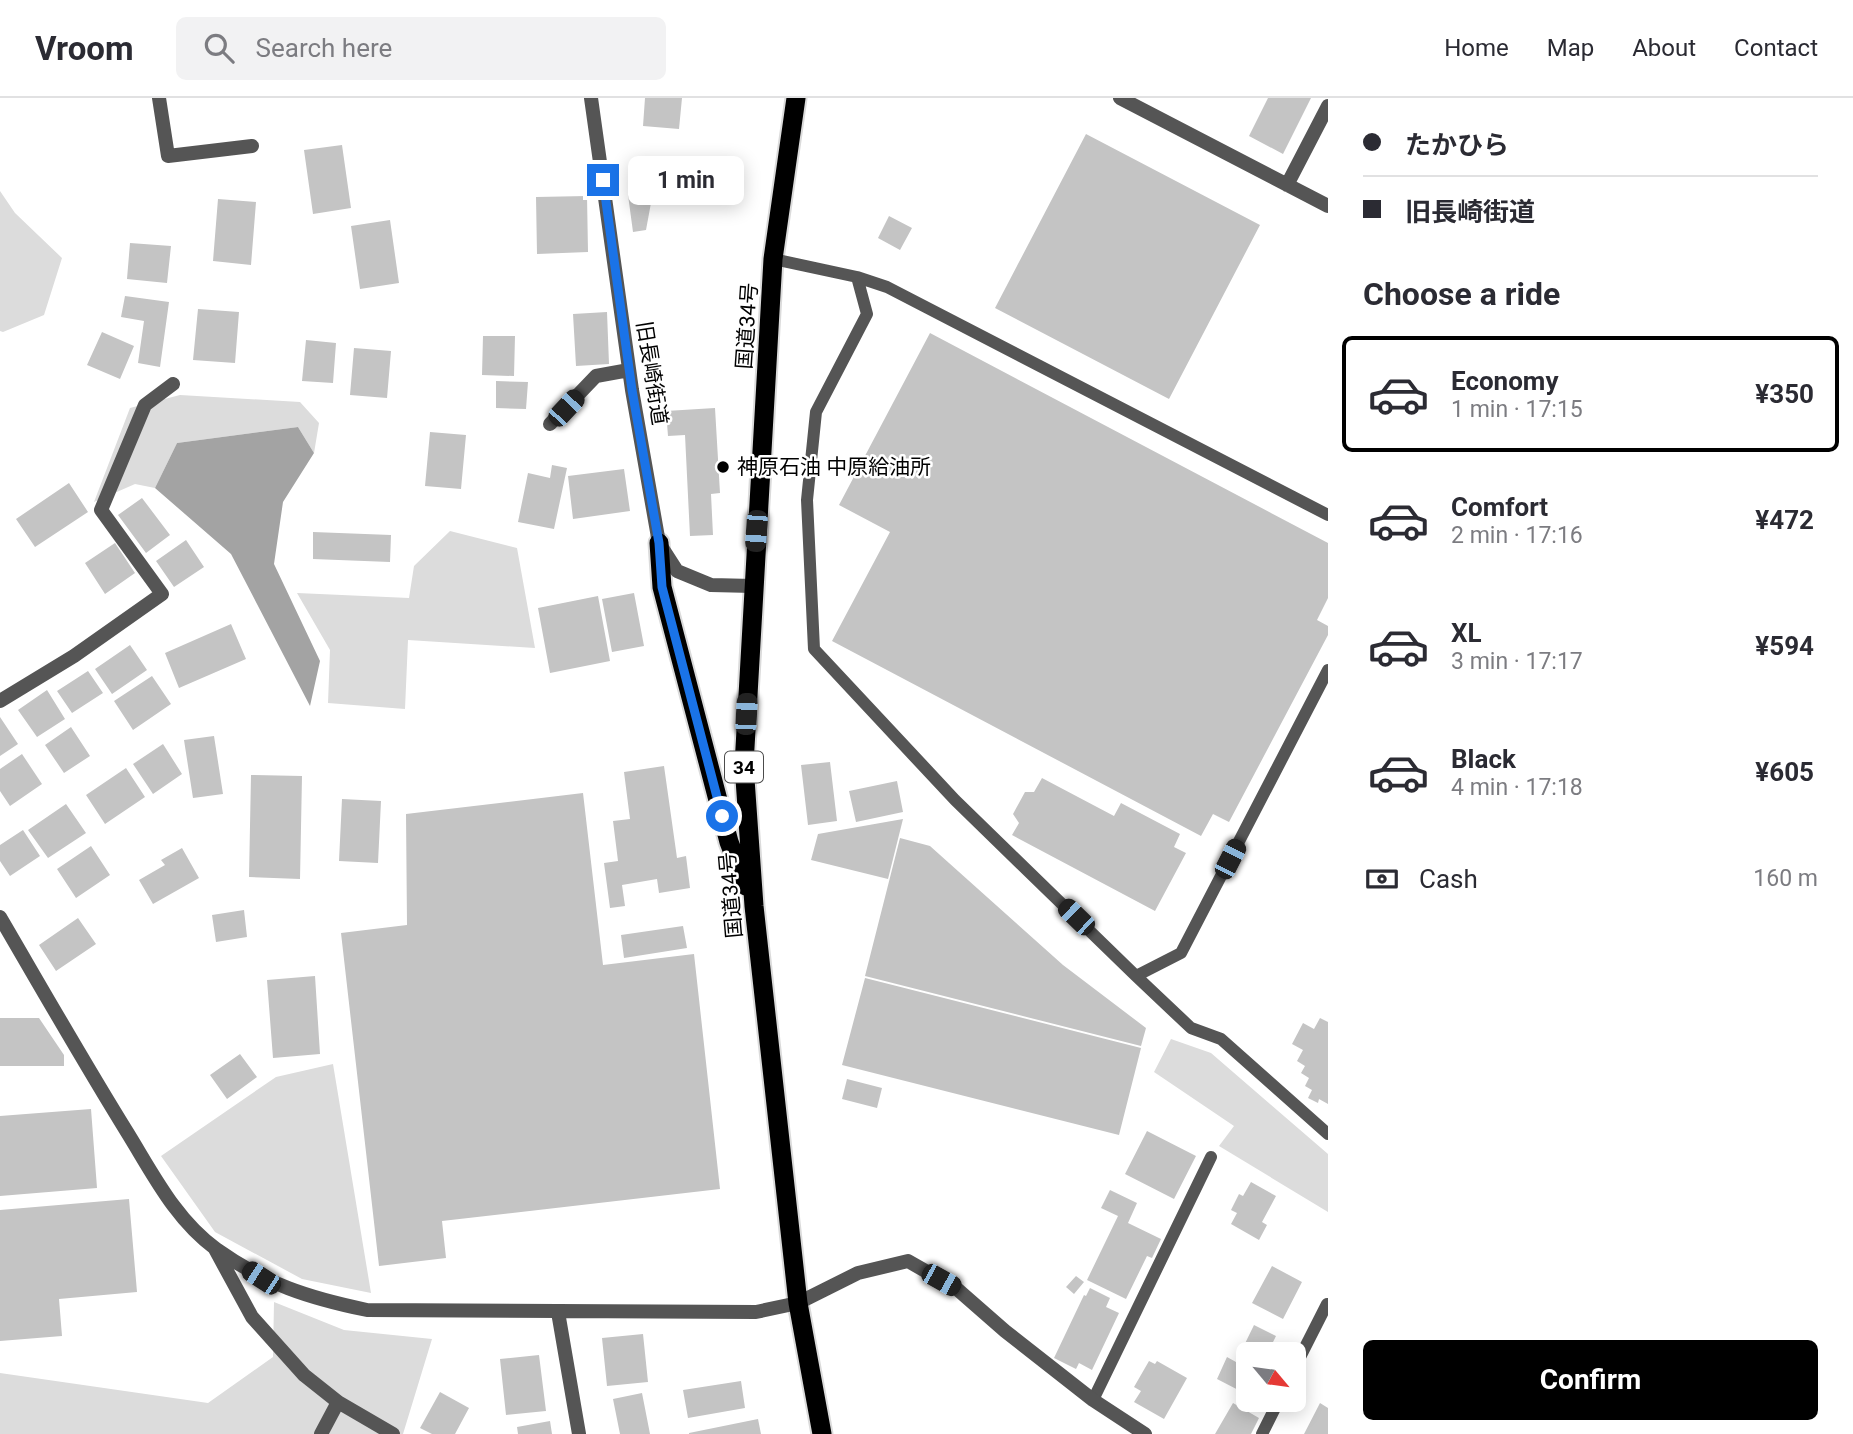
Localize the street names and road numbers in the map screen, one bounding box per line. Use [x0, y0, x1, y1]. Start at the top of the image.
street label: 国道34号 [732, 282, 762, 370]
street label: 旧長崎街道 [632, 319, 672, 427]
road number: 34 [725, 752, 763, 782]
street label: 国道34号 [715, 851, 747, 939]

